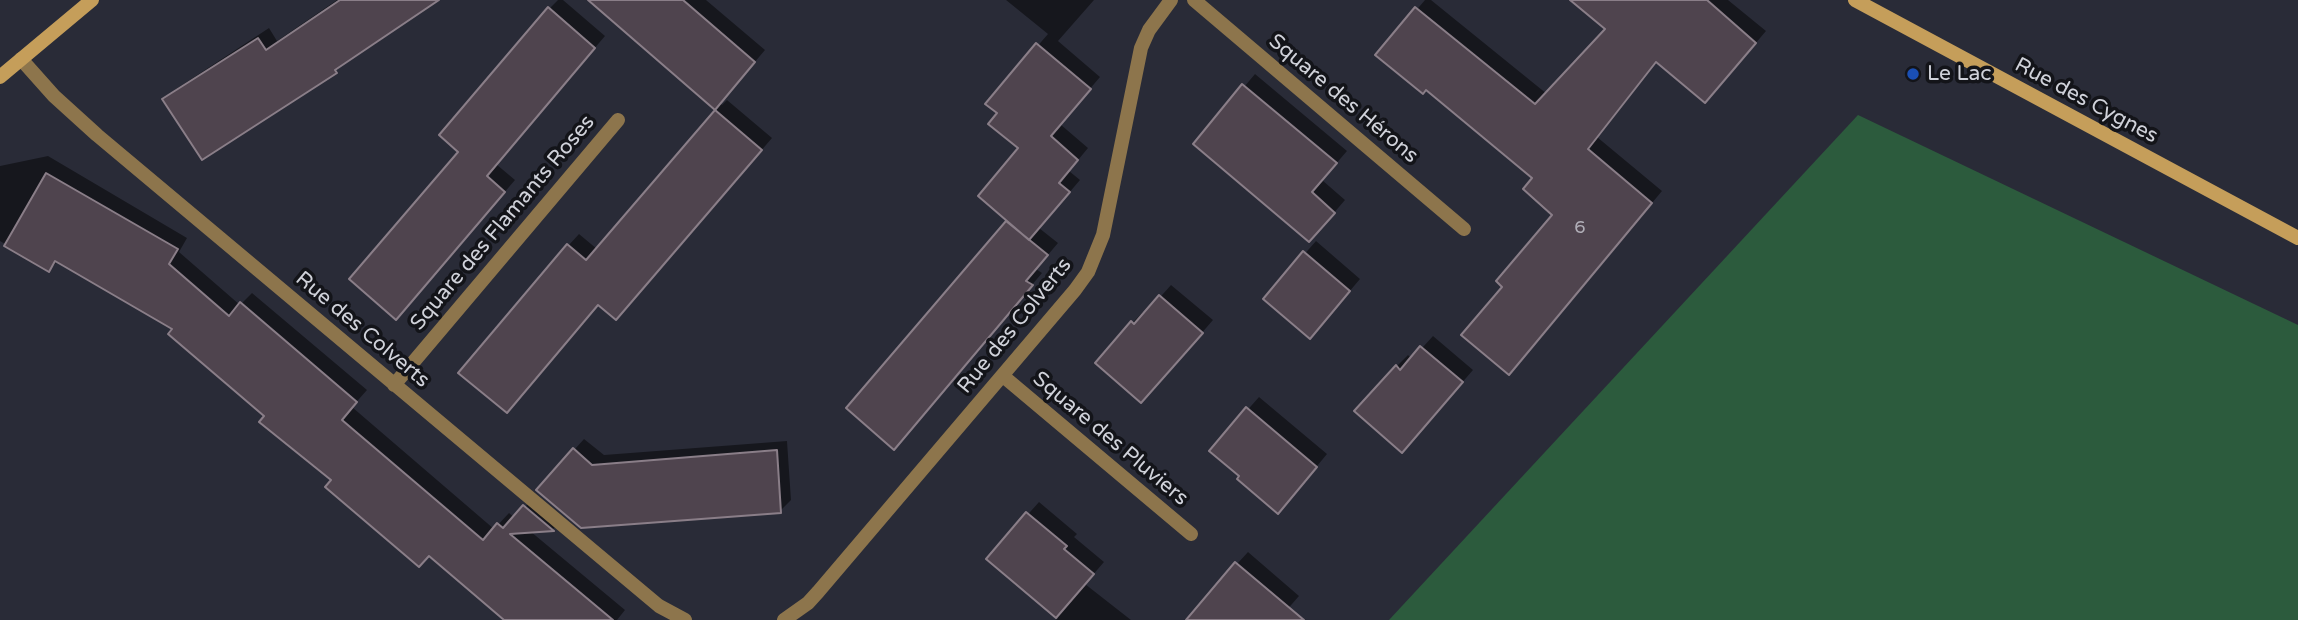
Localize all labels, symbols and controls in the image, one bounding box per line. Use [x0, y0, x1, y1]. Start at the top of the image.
street label: Square des Hérons [1263, 29, 1423, 169]
street label: Rue des Cygnes [2010, 53, 2162, 149]
place label: Le Lac [1927, 61, 1992, 87]
marker: Le Lac [1905, 66, 1921, 82]
street label: Square des Flamants Roses [406, 110, 600, 336]
house number: 6 [1574, 217, 1586, 239]
street label: Rue des Colverts [953, 253, 1077, 399]
street label: Rue des Colverts [290, 267, 434, 393]
street label: Square des Pluviers [1027, 367, 1193, 511]

